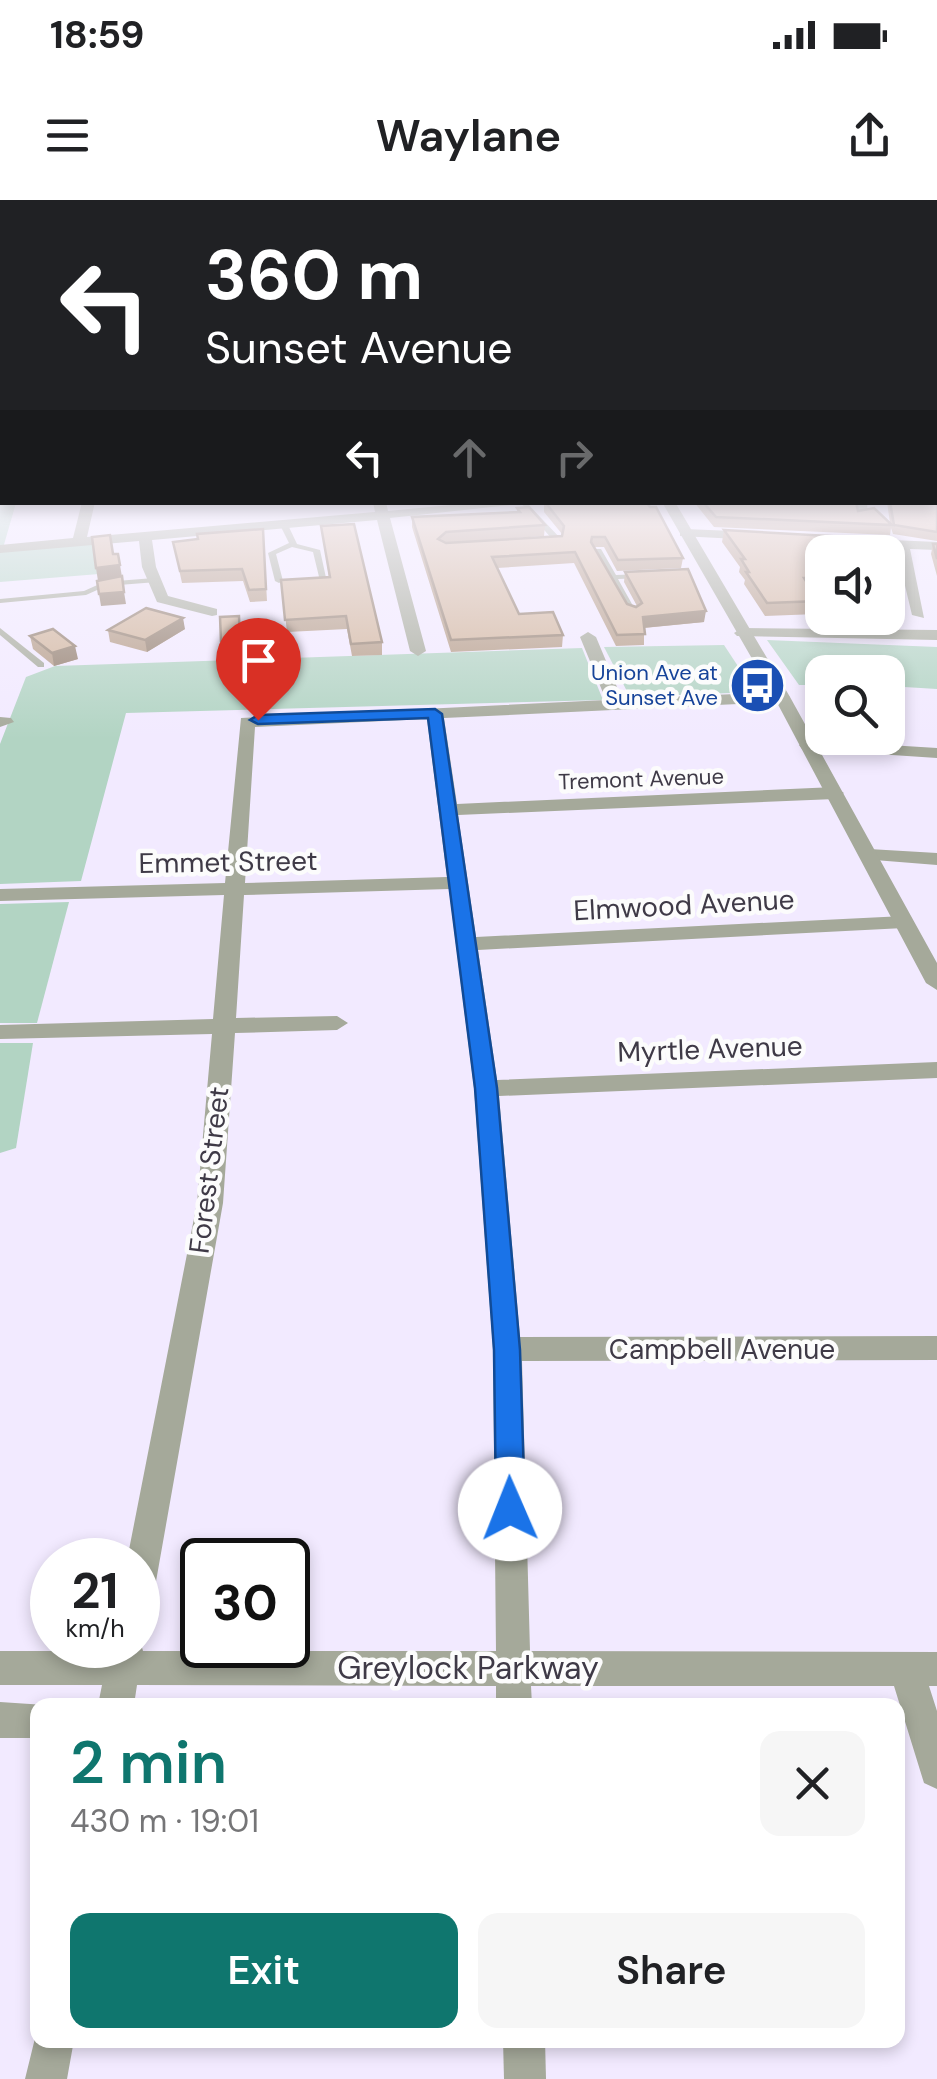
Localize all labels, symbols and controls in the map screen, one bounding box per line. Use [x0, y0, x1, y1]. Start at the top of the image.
text: 18:59 [50, 10, 144, 60]
text: Waylane [376, 106, 561, 165]
icon: menu [40, 108, 95, 163]
icon: share [842, 108, 897, 163]
text: 360 m [205, 230, 423, 321]
icon: left [40, 240, 170, 370]
text: Sunset Avenue [205, 318, 513, 377]
icon: left [337, 430, 392, 485]
icon: ahead [442, 430, 497, 485]
icon: right [547, 430, 602, 485]
map controls [805, 535, 905, 755]
button: sound [805, 535, 905, 635]
pin [216, 618, 301, 721]
icon: arrive [231, 633, 286, 688]
bus stop icon: Union Ave at Sunset Ave [727, 655, 787, 715]
button: search [805, 655, 905, 755]
place label: Union Ave at Sunset Ave [591, 658, 718, 712]
street label: Tremont Avenue [558, 762, 724, 796]
street label: Emmet Street [138, 842, 318, 882]
street label: Elmwood Avenue [573, 881, 795, 929]
street label: Myrtle Avenue [617, 1027, 803, 1071]
street label: Forest Street [180, 1084, 238, 1256]
street label: Campbell Avenue [609, 1331, 835, 1368]
position arrow [458, 1457, 562, 1561]
speed limit sign: 30 [180, 1538, 310, 1668]
text: 21 [71, 1558, 119, 1624]
text: km/h [65, 1612, 125, 1645]
street label: Greylock Parkway [337, 1647, 599, 1689]
text: 2 min [70, 1723, 227, 1802]
button: close [760, 1731, 865, 1836]
text: 430 m · 19:01 [70, 1800, 259, 1842]
button: Exit [70, 1913, 458, 2028]
button: Share [478, 1913, 865, 2028]

